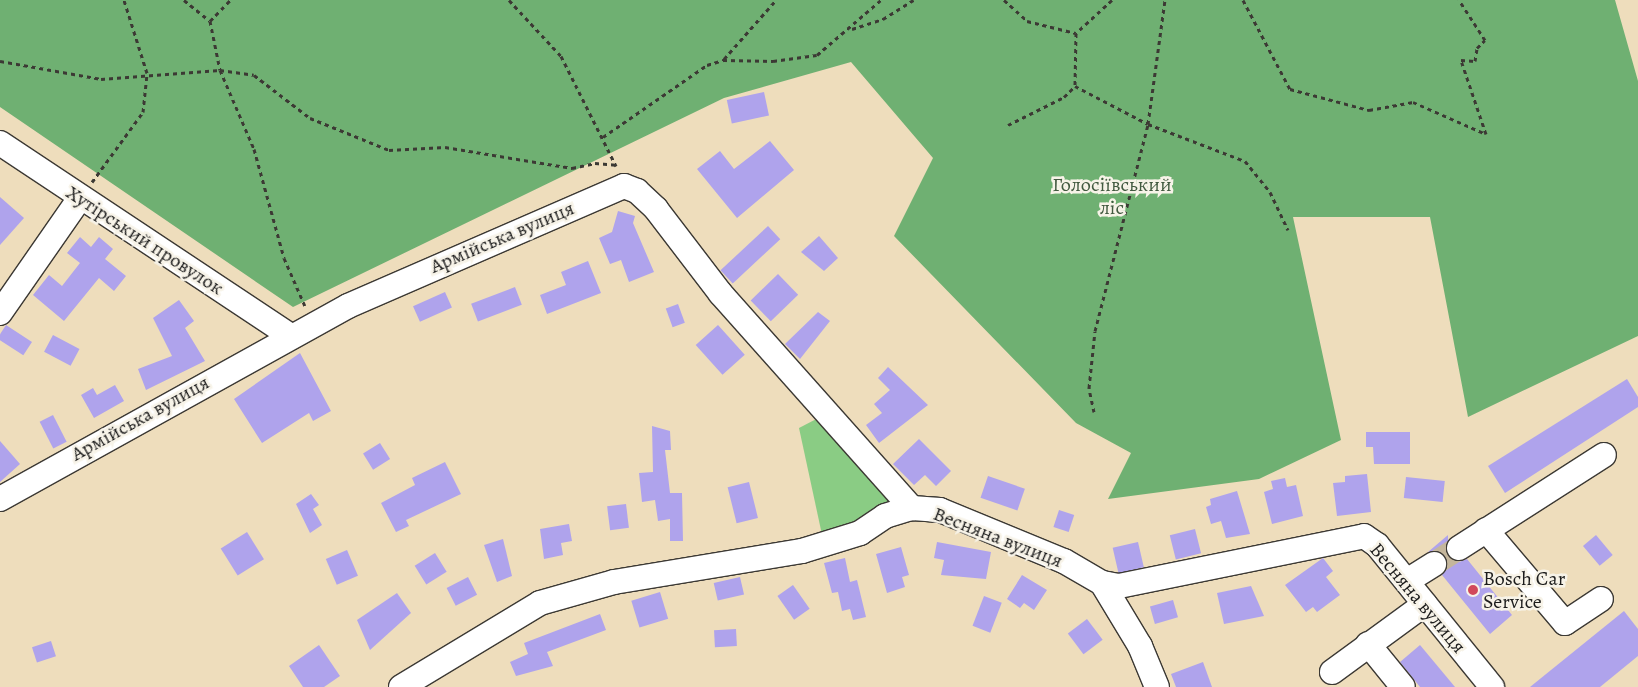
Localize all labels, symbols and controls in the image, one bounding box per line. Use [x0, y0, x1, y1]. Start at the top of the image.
park label: Голосіївський ліс [1052, 173, 1172, 220]
street label: Хутірський провулок [62, 180, 228, 300]
street label: Армійська вулиця [426, 196, 578, 278]
street label: Армійська вулиця [67, 370, 213, 466]
street label: Весняна вулиця [930, 501, 1066, 573]
street label: Весняна вулиця [1365, 538, 1471, 658]
place label: Bosch Car Service [1483, 566, 1565, 613]
marker: Bosch Car Service [1467, 584, 1479, 596]

